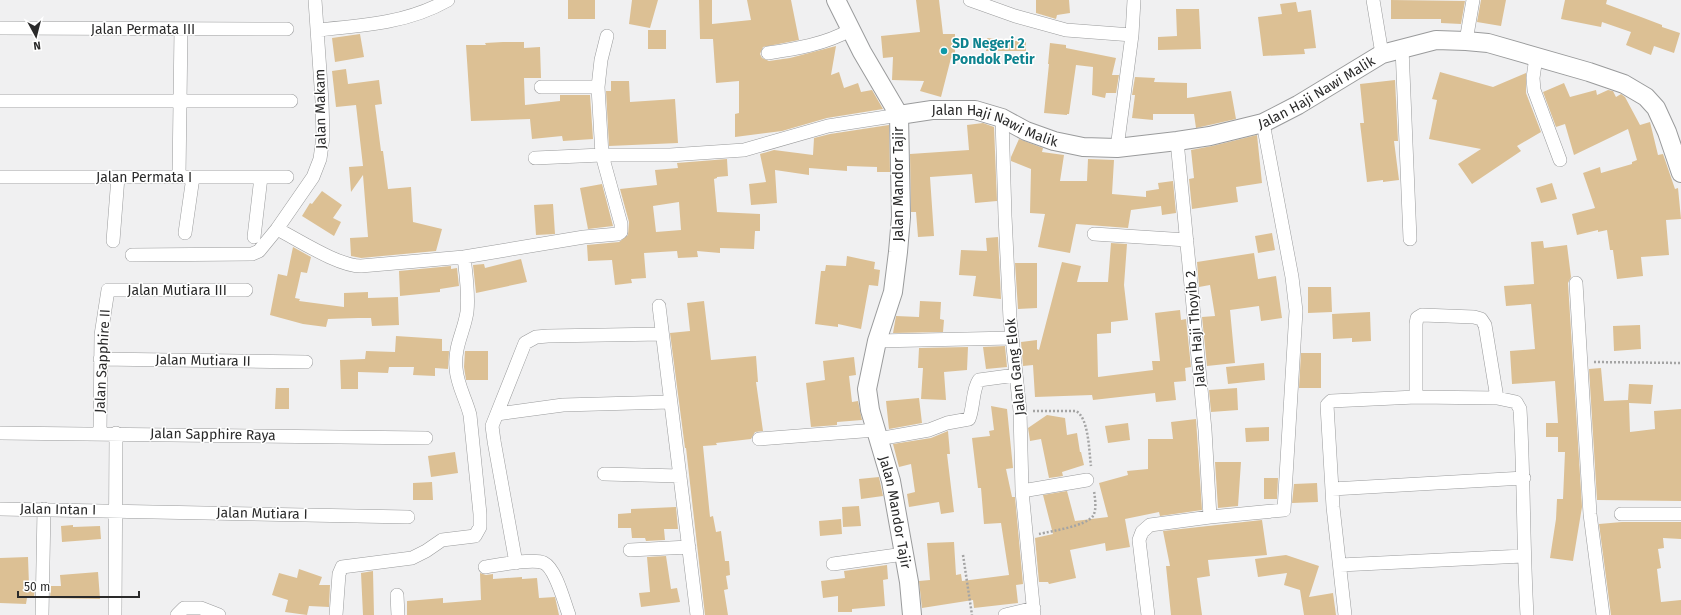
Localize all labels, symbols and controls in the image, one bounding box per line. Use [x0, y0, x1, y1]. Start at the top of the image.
north arrow [16, 16, 56, 56]
street label: Jalan Permata III [91, 21, 195, 38]
place label: SD Negeri 2 Pondok Petir [952, 35, 1035, 68]
text: N [33, 39, 42, 52]
marker: SD Negeri 2 Pondok Petir [939, 46, 949, 56]
street label: Jalan Haji Nawi Malik [1256, 52, 1379, 133]
street label: Jalan Makam [311, 69, 330, 149]
street label: Jalan Haji Nawi Malik [931, 102, 1060, 151]
street label: Jalan Mandor Tajir [890, 126, 907, 241]
street label: Jalan Permata I [96, 169, 192, 186]
street label: Jalan Haji Thoyib 2 [1182, 270, 1209, 388]
street label: Jalan Mutiara III [127, 282, 227, 299]
street label: Jalan Sapphire II [91, 309, 114, 413]
street label: Jalan Gang Elok [1002, 317, 1029, 416]
street label: Jalan Mutiara II [155, 351, 251, 370]
street label: Jalan Sapphire Raya [150, 425, 276, 444]
street label: Jalan Mandor Tajir [875, 454, 915, 571]
street label: Jalan Intan I [20, 500, 96, 519]
street label: Jalan Mutiara I [216, 504, 308, 523]
scale bar [18, 573, 139, 599]
text: 50 m [24, 580, 50, 594]

